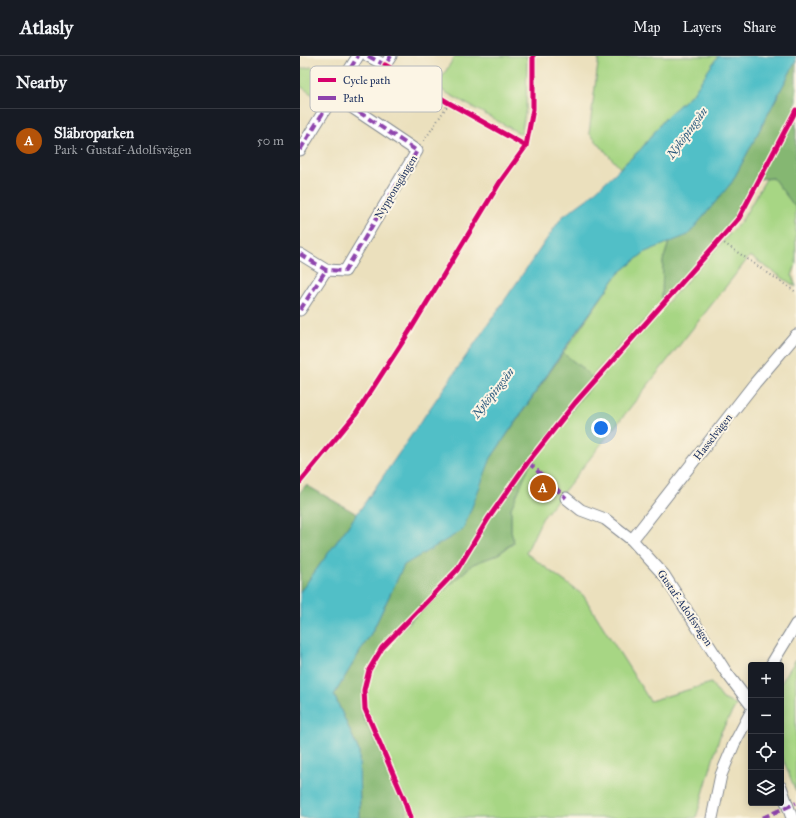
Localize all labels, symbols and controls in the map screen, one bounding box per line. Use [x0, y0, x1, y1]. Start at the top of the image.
text: Atlasly [20, 16, 73, 39]
text: Map [633, 19, 661, 36]
text: Layers [683, 19, 721, 36]
text: Share [743, 19, 776, 36]
legend [310, 66, 442, 112]
text: Nearby [16, 72, 67, 93]
text: Cycle path [343, 74, 390, 87]
text: Path [343, 92, 364, 105]
water label: Nyköpingsån [663, 104, 711, 163]
text: Släbroparken [54, 124, 134, 142]
text: A [25, 133, 33, 149]
text: 50 m [257, 133, 284, 149]
text: Park · Gustaf-Adolfsvägen [54, 142, 192, 158]
street label: Nypponsgången [372, 153, 420, 221]
water label: Nyköpingsån [468, 365, 518, 422]
street label: Hasselvägen [691, 411, 735, 463]
your location [591, 418, 611, 438]
pin: A [530, 473, 556, 503]
street label: Gustaf-Adolfsvägen [655, 567, 715, 649]
map controls [748, 662, 784, 806]
button: + [748, 662, 784, 698]
button: − [748, 698, 784, 734]
button: locate [748, 734, 784, 770]
button: layers [748, 770, 784, 806]

